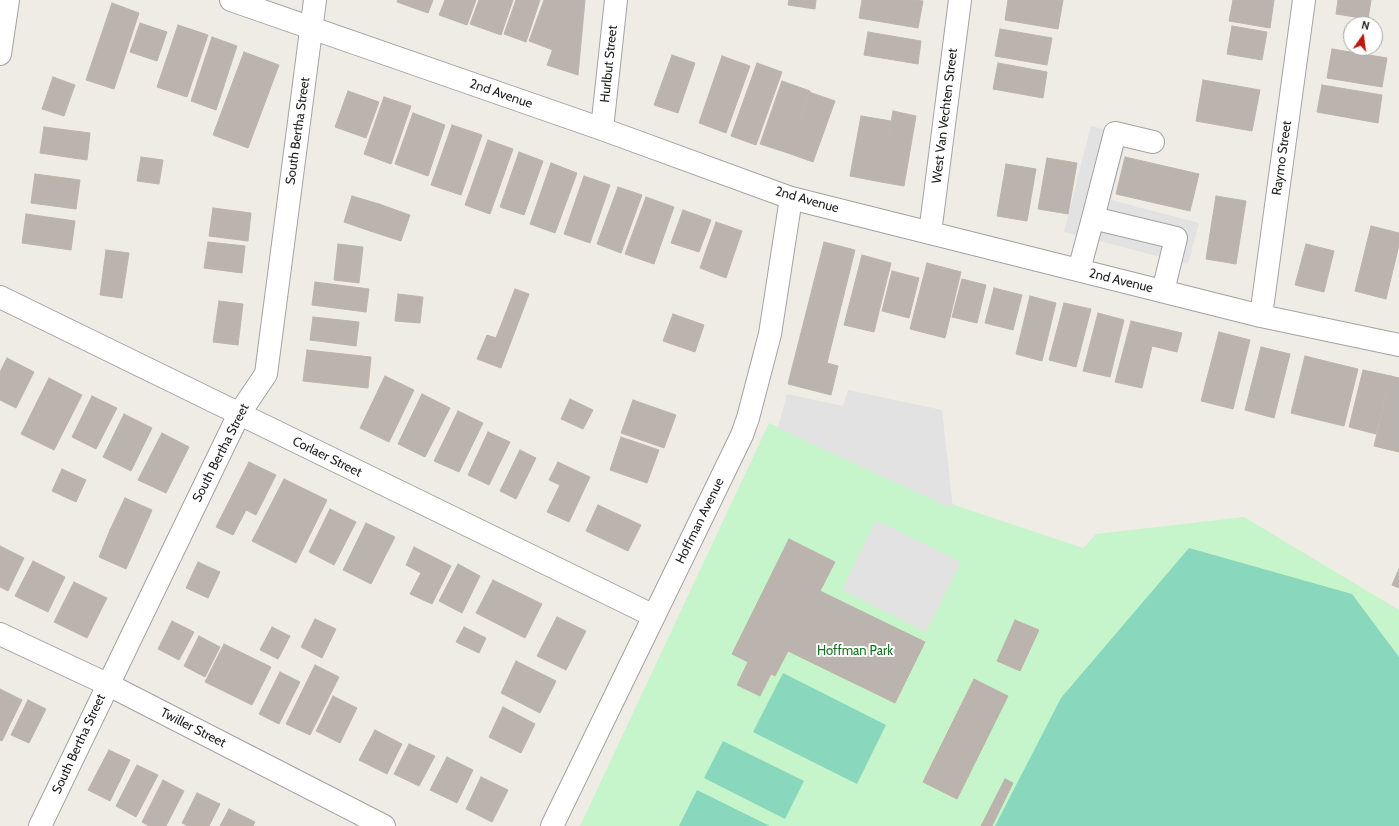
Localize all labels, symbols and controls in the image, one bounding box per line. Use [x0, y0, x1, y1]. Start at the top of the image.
north arrow [1343, 16, 1383, 56]
text: N [1360, 18, 1371, 33]
street label: Hurlbut Street [597, 25, 621, 103]
street label: West Van Vechten Street [929, 47, 961, 185]
street label: South Bertha Street [283, 76, 313, 186]
street label: 2nd Avenue [468, 76, 534, 112]
street label: Raymo Street [1269, 120, 1295, 196]
street label: 2nd Avenue [773, 183, 841, 217]
street label: 2nd Avenue [1087, 266, 1155, 296]
street label: South Bertha Street [189, 401, 253, 505]
street label: Corlaer Street [290, 433, 364, 481]
street label: Hoffman Avenue [672, 475, 728, 567]
park label: Hoffman Park [817, 643, 893, 659]
street label: South Bertha Street [49, 692, 109, 796]
street label: Twiller Street [158, 705, 228, 751]

